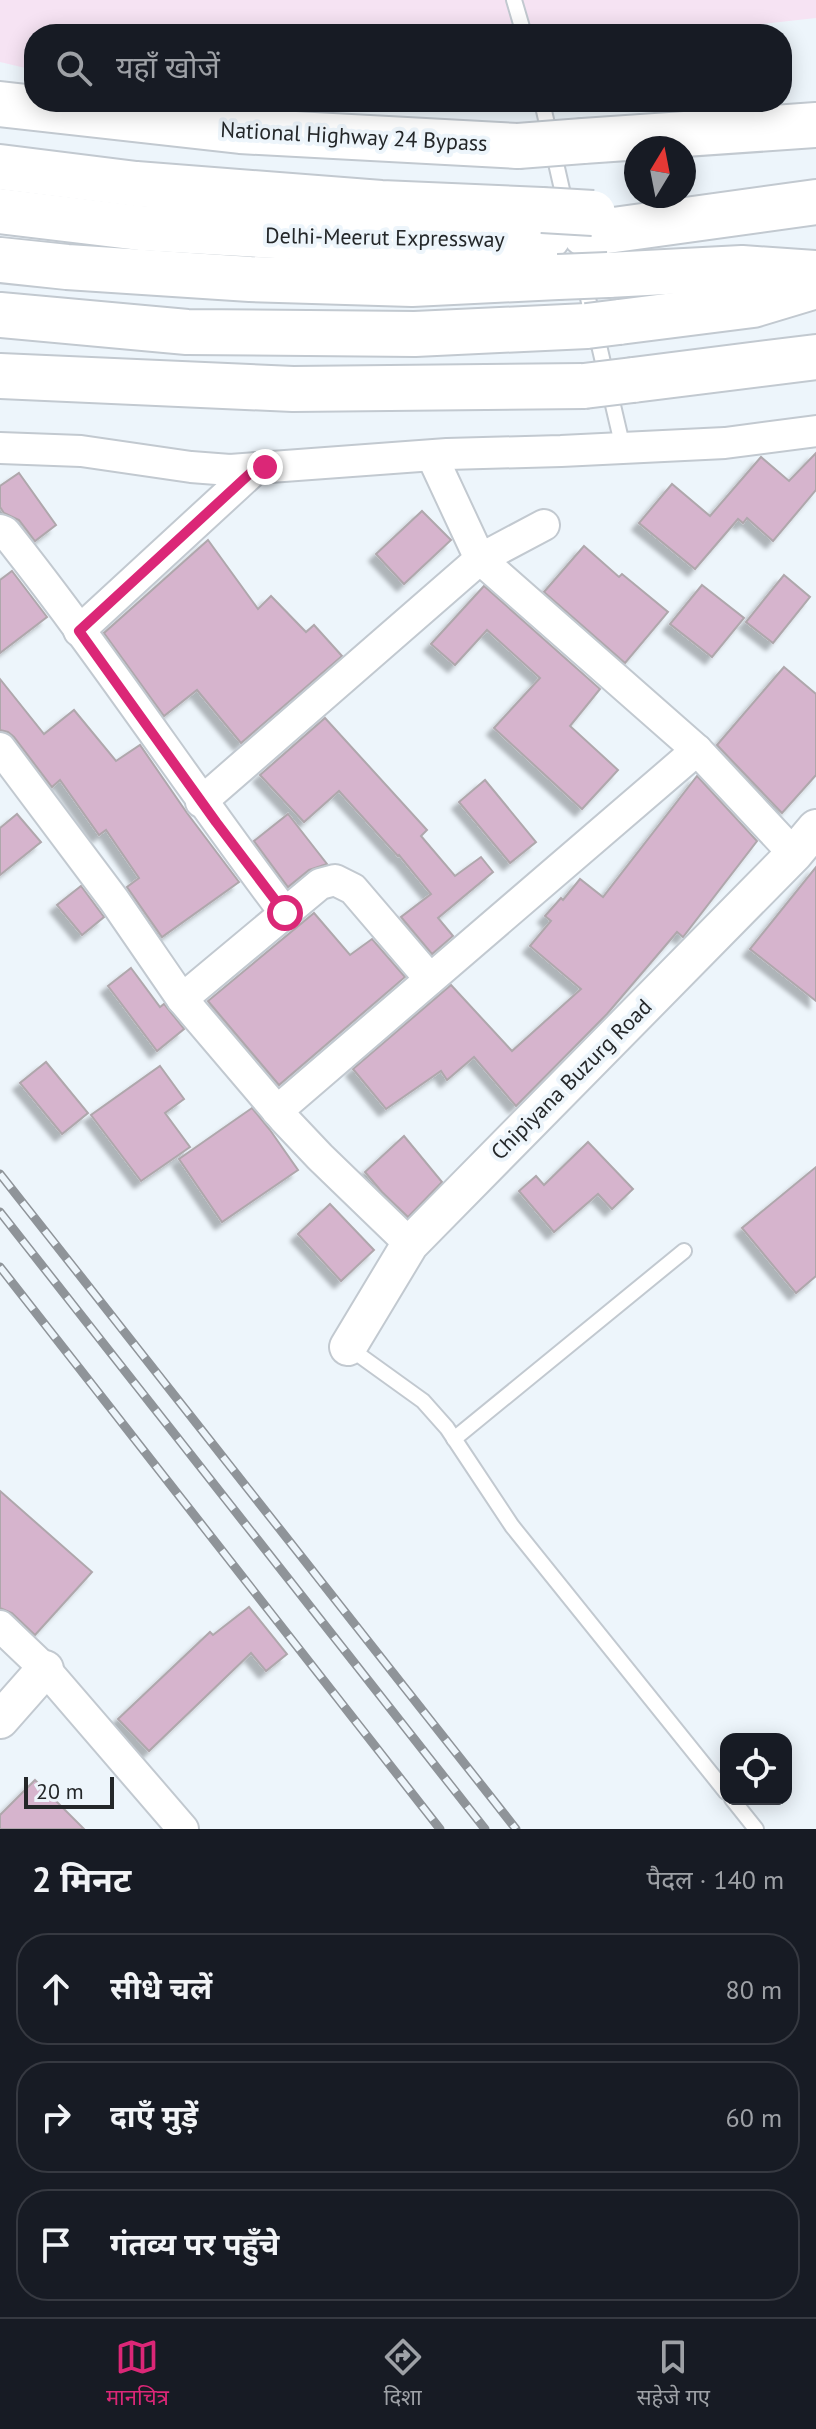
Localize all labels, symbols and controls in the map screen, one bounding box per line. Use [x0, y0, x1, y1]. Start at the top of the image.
search box [24, 24, 792, 112]
icon: search [52, 46, 96, 90]
text: यहाँ खोजें [116, 47, 220, 86]
street label: National Highway 24 Bypass [220, 115, 488, 157]
north arrow [624, 136, 696, 208]
street label: Delhi-Meerut Expressway [265, 221, 506, 253]
route end [247, 449, 283, 485]
route start [267, 895, 303, 931]
street label: Chipiyana Buzurg Road [485, 993, 657, 1165]
map controls [720, 1733, 792, 1805]
button: locate [720, 1733, 792, 1805]
scale bar [24, 1773, 114, 1809]
text: 20 m [36, 1777, 84, 1805]
text: 2 मिनट [32, 1857, 131, 1901]
text: पैदल · 140 m [646, 1863, 784, 1896]
icon: ahead [34, 1967, 78, 2011]
text: सीधे चलें [110, 1968, 212, 2007]
text: 80 m [726, 1973, 782, 2006]
icon: right [34, 2095, 78, 2139]
text: दाएँ मुड़ें [110, 2096, 198, 2135]
text: 60 m [726, 2101, 782, 2134]
icon: arrive [34, 2223, 78, 2267]
text: गंतव्य पर पहुँचे [110, 2224, 279, 2263]
tab: मानचित्र [106, 2335, 169, 2414]
tab: दिशा [381, 2335, 425, 2414]
tab: सहेजे गए [637, 2335, 710, 2414]

